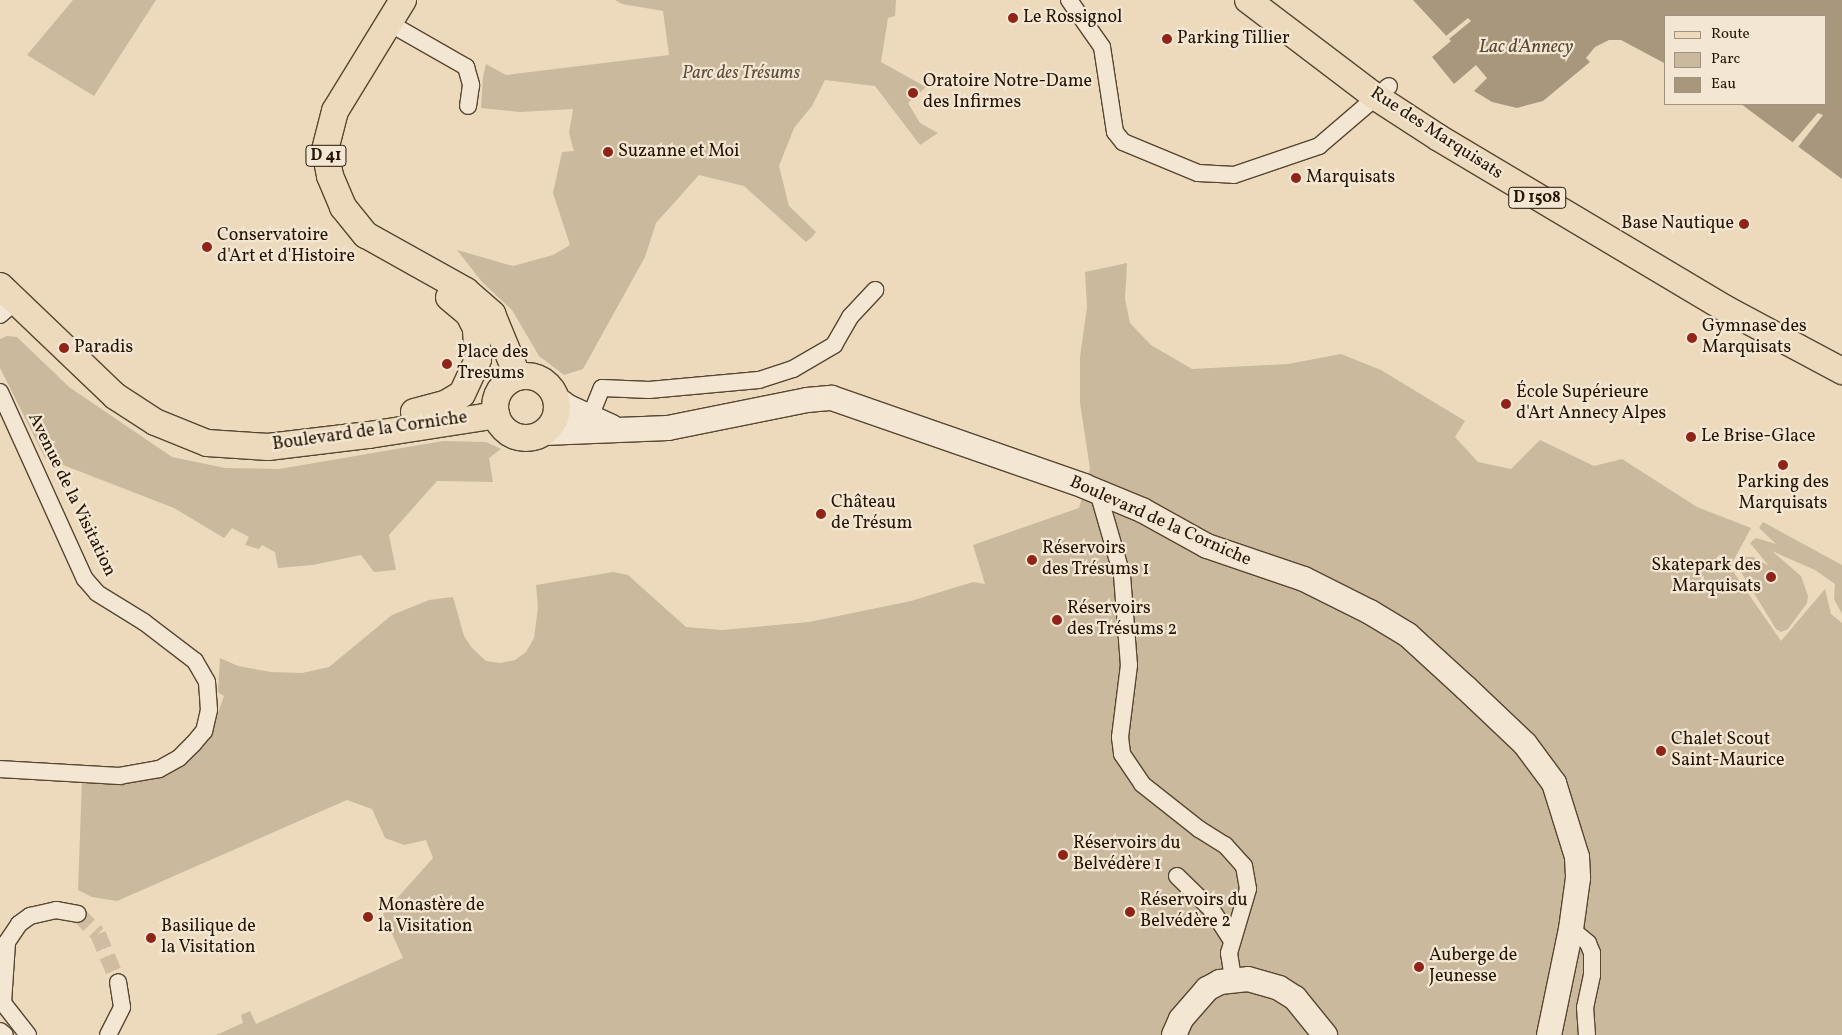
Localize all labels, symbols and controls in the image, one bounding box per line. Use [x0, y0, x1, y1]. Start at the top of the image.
place label: Le Rossignol [1023, 7, 1122, 29]
marker: Le Rossignol [1007, 12, 1019, 24]
legend [1664, 15, 1827, 105]
text: Route [1711, 24, 1750, 45]
place label: Parking Tillier [1177, 28, 1290, 50]
marker: Parking Tillier [1161, 33, 1173, 45]
water label: Lac d'Annecy [1479, 37, 1573, 59]
text: Parc [1711, 49, 1740, 70]
park label: Parc des Trésums [682, 63, 800, 85]
place label: Oratoire Notre-Dame des Infirmes [923, 72, 1092, 115]
text: Eau [1711, 74, 1736, 95]
street label: Rue des Marquisats [1366, 83, 1506, 185]
marker: Oratoire Notre-Dame des Infirmes [907, 87, 919, 99]
place label: Suzanne et Moi [618, 141, 740, 163]
road number: D 41 [305, 142, 347, 170]
marker: Suzanne et Moi [602, 146, 614, 158]
place label: Marquisats [1306, 167, 1395, 189]
marker: Marquisats [1290, 172, 1302, 184]
road number: D 1508 [1507, 184, 1567, 212]
place label: Base Nautique [1621, 213, 1734, 235]
marker: Base Nautique [1738, 218, 1750, 230]
place label: Conservatoire d'Art et d'Histoire [217, 226, 355, 268]
marker: Conservatoire d'Art et d'Histoire [201, 241, 213, 253]
place label: Gymnase des Marquisats [1702, 317, 1807, 359]
marker: Gymnase des Marquisats [1686, 332, 1698, 344]
place label: Paradis [74, 337, 133, 359]
marker: Paradis [58, 342, 70, 354]
place label: Place des Tresums [457, 343, 528, 386]
marker: Place des Tresums [441, 358, 453, 370]
place label: École Supérieure d'Art Annecy Alpes [1516, 383, 1667, 426]
marker: École Supérieure d'Art Annecy Alpes [1500, 398, 1512, 410]
street label: Boulevard de la Corniche [271, 408, 469, 456]
street label: Avenue de la Visitation [22, 409, 120, 581]
place label: Le Brise-Glace [1701, 426, 1816, 448]
marker: Le Brise-Glace [1685, 431, 1697, 443]
marker: Parking des Marquisats [1777, 459, 1789, 471]
street label: Boulevard de la Corniche [1066, 472, 1254, 572]
place label: Parking des Marquisats [1737, 473, 1829, 516]
place label: Château de Trésum [831, 493, 913, 536]
marker: Château de Trésum [815, 508, 827, 520]
place label: Réservoirs des Trésums 1 [1042, 539, 1150, 582]
marker: Réservoirs des Trésums 1 [1026, 554, 1038, 566]
place label: Skatepark des Marquisats [1651, 556, 1761, 598]
marker: Skatepark des Marquisats [1765, 571, 1777, 583]
place label: Réservoirs des Trésums 2 [1067, 599, 1178, 642]
marker: Réservoirs des Trésums 2 [1051, 614, 1063, 626]
place label: Chalet Scout Saint-Maurice [1671, 730, 1785, 772]
marker: Chalet Scout Saint-Maurice [1655, 745, 1667, 757]
place label: Réservoirs du Belvédère 1 [1073, 834, 1181, 876]
marker: Réservoirs du Belvédère 1 [1057, 849, 1069, 861]
place label: Réservoirs du Belvédère 2 [1140, 891, 1248, 934]
place label: Monastère de la Visitation [378, 896, 484, 939]
marker: Réservoirs du Belvédère 2 [1124, 906, 1136, 918]
marker: Monastère de la Visitation [362, 911, 374, 923]
place label: Basilique de la Visitation [161, 917, 256, 960]
marker: Basilique de la Visitation [145, 932, 157, 944]
place label: Auberge de Jeunesse [1429, 946, 1517, 989]
marker: Auberge de Jeunesse [1413, 961, 1425, 973]

